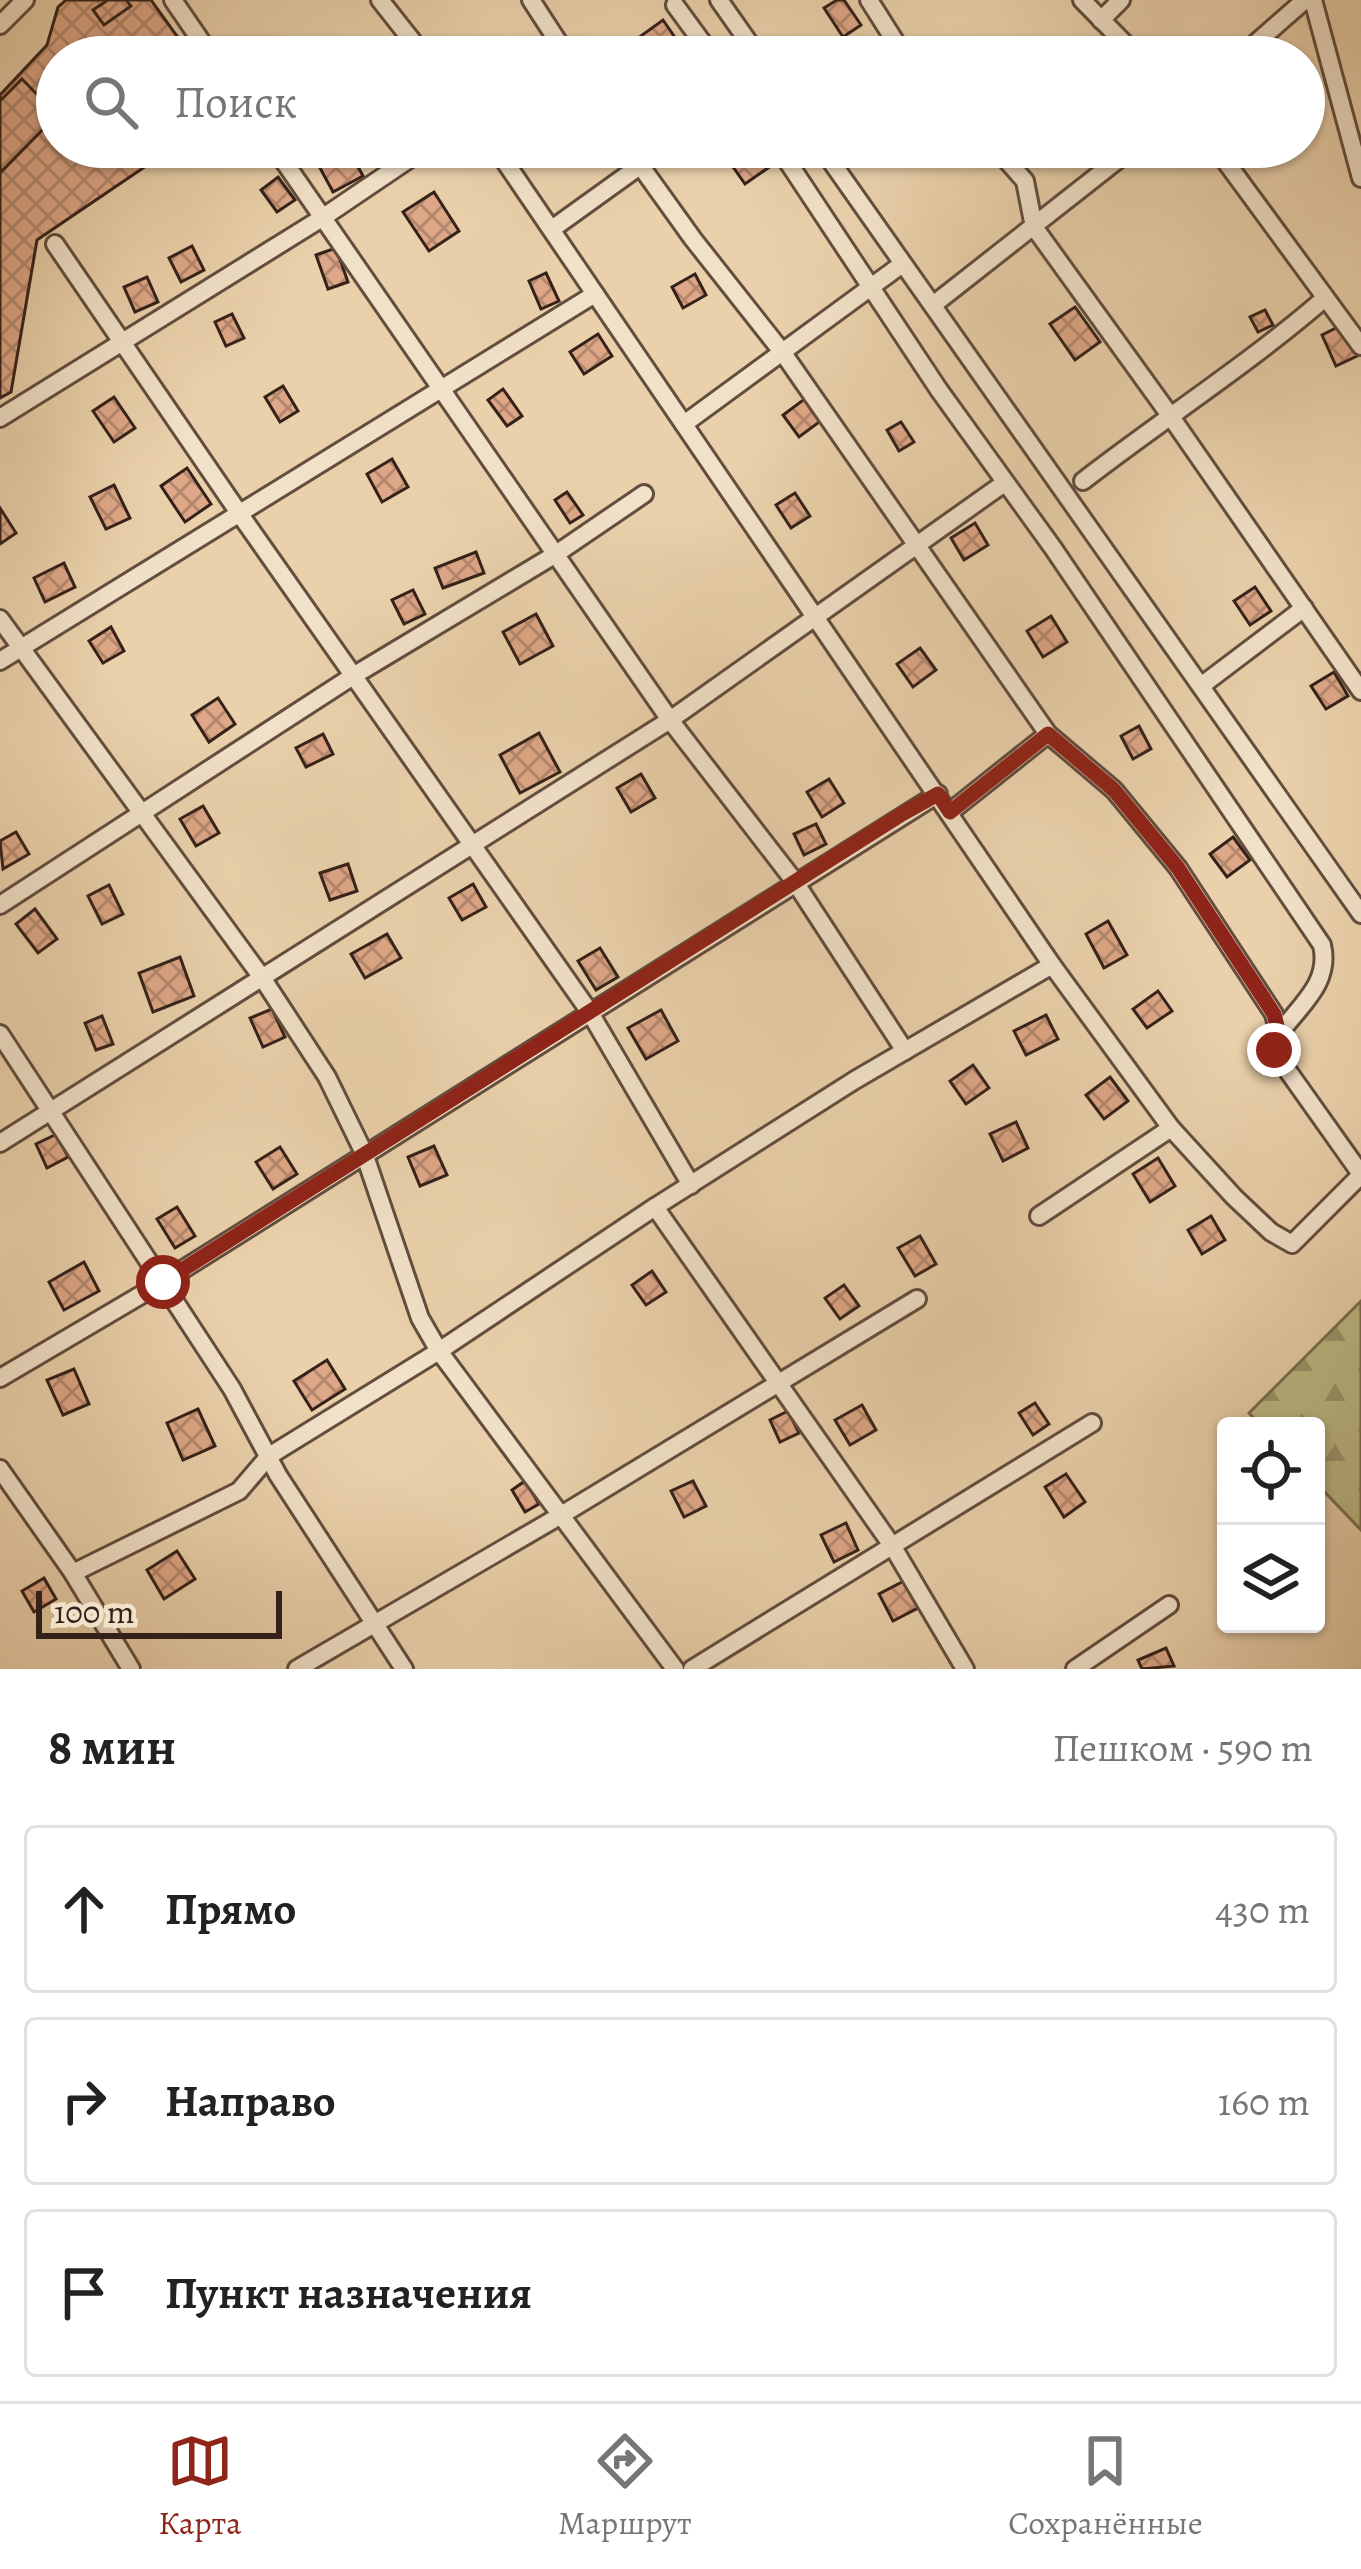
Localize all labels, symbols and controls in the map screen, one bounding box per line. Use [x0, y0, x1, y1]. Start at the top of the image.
search box [36, 36, 1325, 168]
icon: search [78, 69, 144, 135]
text: Поиск [174, 71, 297, 133]
route end [1247, 1023, 1301, 1077]
route start [136, 1255, 190, 1309]
map controls [1217, 1417, 1325, 1633]
button: locate [1217, 1417, 1325, 1525]
button: layers [1217, 1525, 1325, 1633]
scale bar [36, 1585, 282, 1638]
text: 100 m [54, 1589, 134, 1634]
text: 8 мин [48, 1712, 176, 1782]
text: Пешком · 590 m [1052, 1721, 1313, 1774]
icon: ahead [51, 1876, 117, 1942]
text: Прямо [165, 1878, 296, 1940]
text: 430 m [1215, 1883, 1310, 1936]
icon: right [51, 2068, 117, 2134]
text: Направо [165, 2070, 336, 2132]
text: 160 m [1218, 2075, 1310, 2128]
icon: arrive [51, 2260, 117, 2326]
text: Пункт назначения [165, 2262, 532, 2324]
tab: Карта [158, 2428, 241, 2545]
tab: Маршрут [558, 2428, 692, 2545]
tab: Сохранённые [1008, 2428, 1203, 2545]

